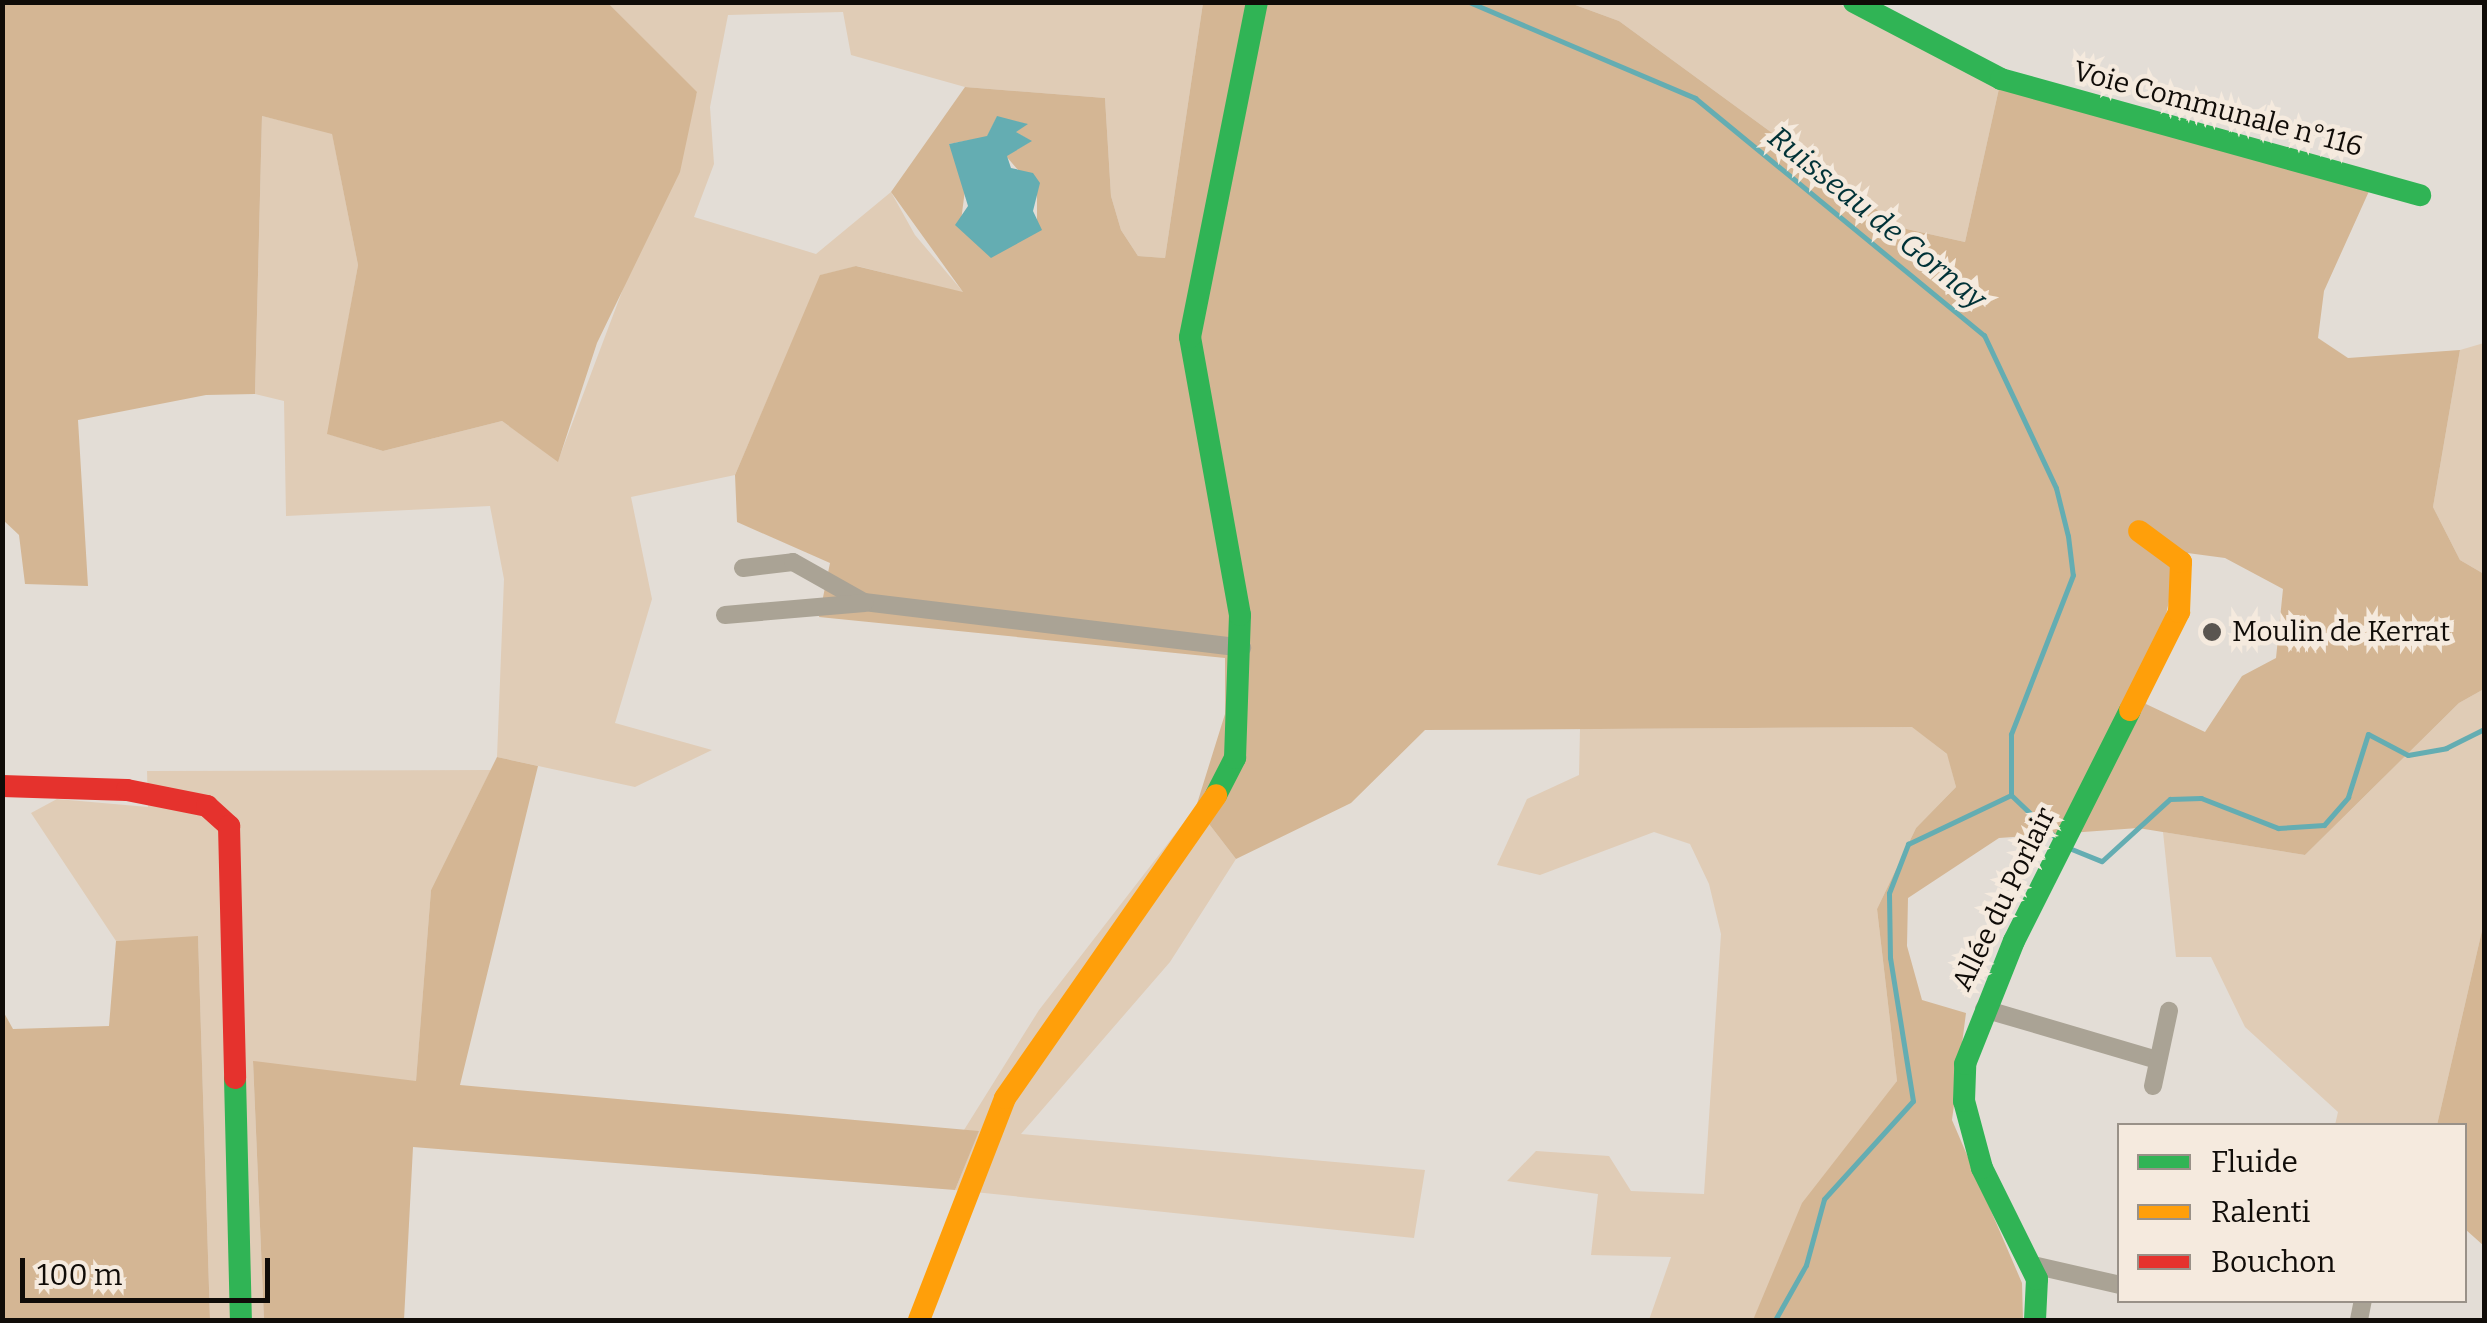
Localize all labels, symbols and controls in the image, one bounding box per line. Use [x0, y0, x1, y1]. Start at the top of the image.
street label: Voie Communale n°116 [2070, 54, 2366, 164]
water label: Ruisseau de Gornay [1761, 119, 1993, 317]
place label: Moulin de Kerrat [2232, 615, 2450, 649]
marker: Moulin de Kerrat [2201, 621, 2223, 643]
street label: Allée du Porlair [1945, 802, 2063, 996]
legend [2117, 1123, 2467, 1303]
text: Fluide [2211, 1144, 2298, 1180]
text: Ralenti [2211, 1194, 2311, 1230]
scale bar [25, 1238, 275, 1300]
text: Bouchon [2211, 1244, 2336, 1280]
text: 100 m [37, 1257, 122, 1293]

